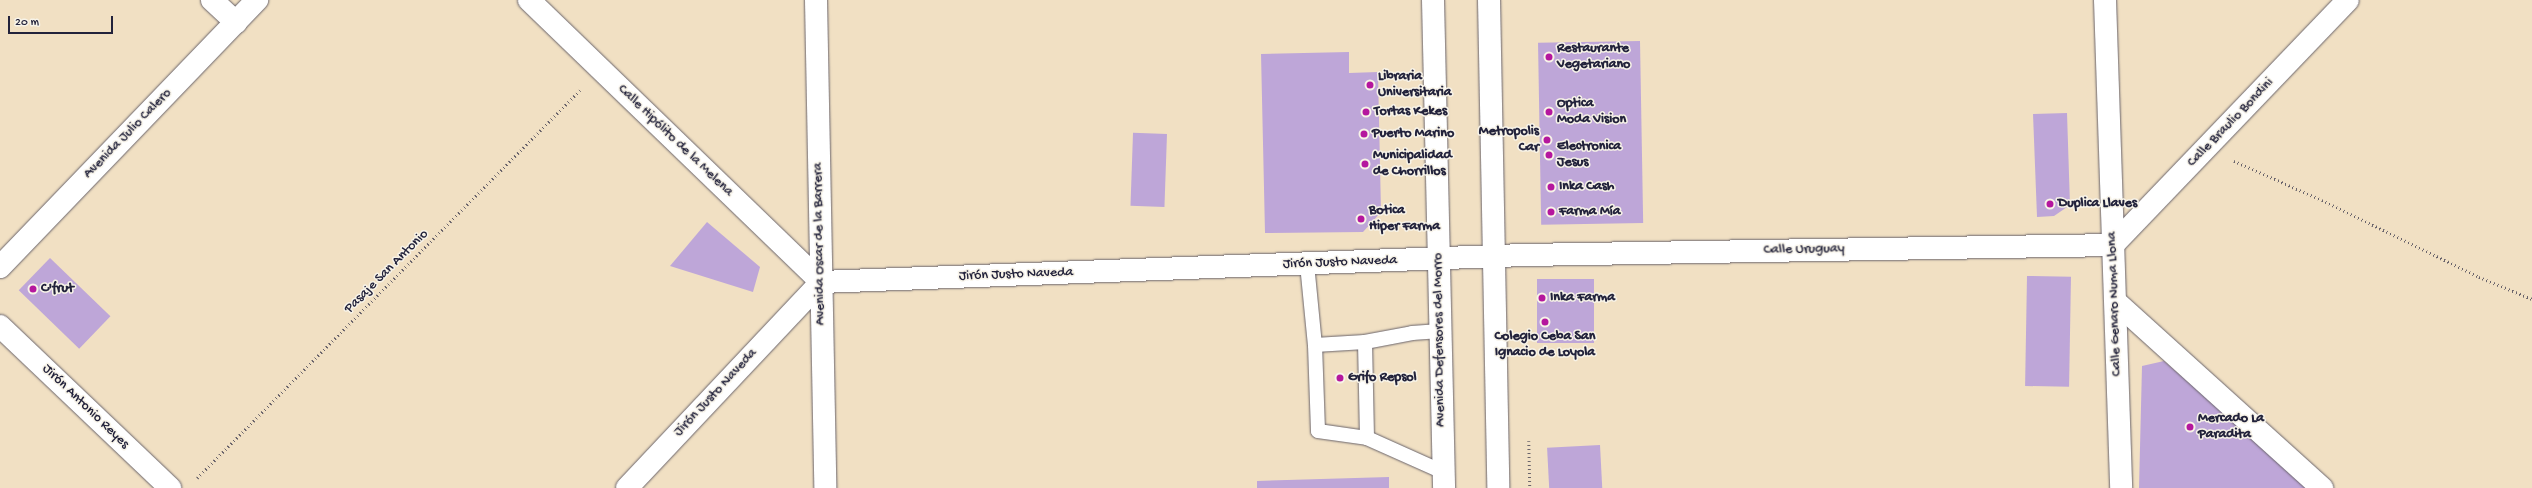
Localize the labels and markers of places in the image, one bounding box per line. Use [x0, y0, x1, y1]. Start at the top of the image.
place label: Restaurante Vegetariano [1557, 41, 1630, 74]
marker: Restaurante Vegetariano [1544, 52, 1554, 62]
place label: Libraria Universitaria [1378, 69, 1452, 102]
marker: Libraria Universitaria [1365, 80, 1375, 90]
place label: Optica Moda Vision [1557, 96, 1626, 128]
place label: Tortas Kekes [1374, 104, 1447, 120]
marker: Tortas Kekes [1361, 107, 1371, 117]
marker: Optica Moda Vision [1544, 107, 1554, 117]
place label: Metropolis Car [1479, 124, 1539, 156]
place label: Puerto Marino [1372, 126, 1454, 142]
marker: Puerto Marino [1359, 129, 1369, 139]
marker: Metropolis Car [1542, 135, 1552, 145]
place label: Electronica Jesus [1557, 139, 1621, 172]
place label: Municipalidad de Chorrillos [1373, 148, 1452, 180]
marker: Electronica Jesus [1544, 150, 1554, 160]
marker: Municipalidad de Chorrillos [1360, 159, 1370, 169]
place label: Inka Cash [1559, 179, 1614, 195]
marker: Inka Cash [1546, 182, 1556, 192]
place label: Duplica Llaves [2058, 196, 2137, 212]
marker: Duplica Llaves [2045, 199, 2055, 209]
place label: Botica Hiper Farma [1369, 203, 1440, 236]
place label: Farma Mía [1559, 204, 1620, 220]
marker: Farma Mía [1546, 207, 1556, 217]
marker: Botica Hiper Farma [1356, 214, 1366, 224]
place label: C'frut [41, 281, 74, 297]
marker: C'frut [28, 284, 38, 294]
place label: Inka Farma [1550, 290, 1615, 306]
marker: Inka Farma [1537, 293, 1547, 303]
marker: Colegio Ceba San Ignacio de Loyola [1540, 317, 1550, 327]
place label: Colegio Ceba San Ignacio de Loyola [1495, 329, 1595, 362]
place label: Grifo Repsol [1348, 370, 1417, 386]
marker: Grifo Repsol [1335, 373, 1345, 383]
place label: Mercado La Paradita [2198, 411, 2264, 444]
marker: Mercado La Paradita [2185, 422, 2195, 432]

